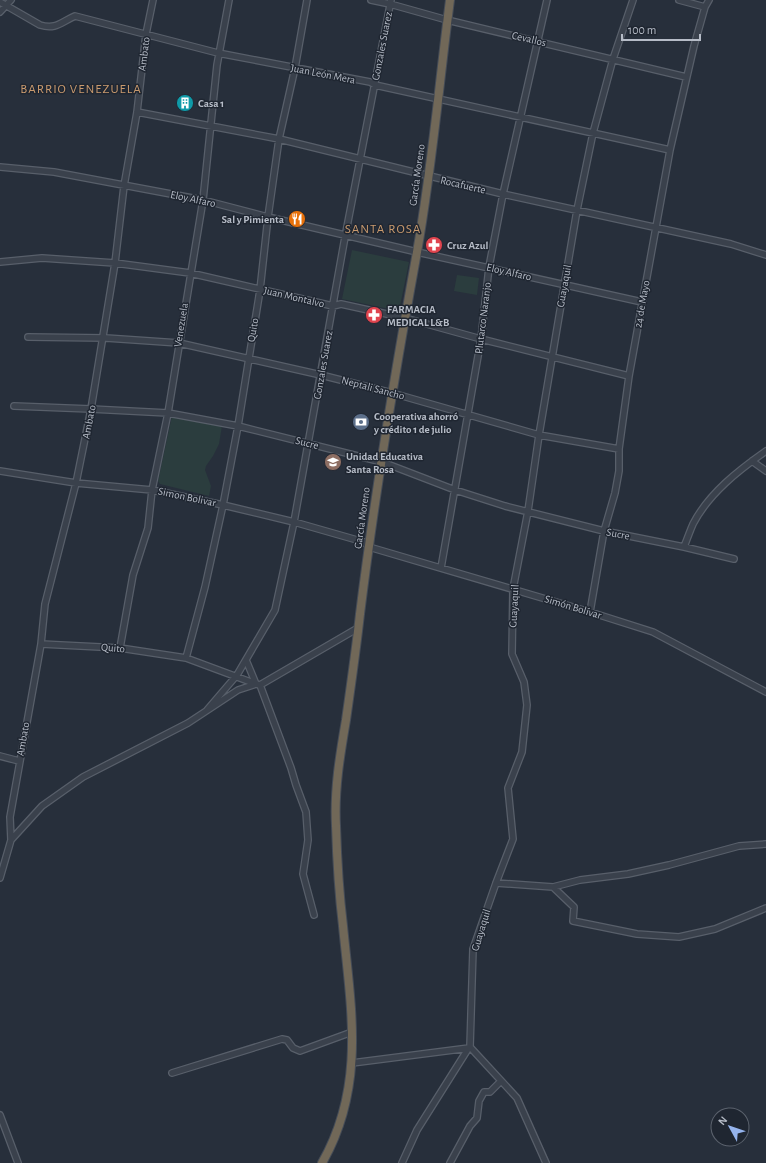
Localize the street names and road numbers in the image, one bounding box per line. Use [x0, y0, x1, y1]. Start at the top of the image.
street label: Gonzales Suarez [370, 10, 394, 81]
street label: Cevallos [511, 30, 547, 48]
street label: Ambato [136, 36, 152, 72]
street label: Juan León Mera [290, 62, 356, 86]
street label: García Moreno [407, 143, 427, 207]
street label: Rocafuerte [439, 174, 487, 196]
street label: Eloy Alfaro [169, 189, 217, 209]
street label: Eloy Alfaro [485, 261, 533, 283]
street label: Guayaquil [555, 264, 573, 308]
street label: 24 de Mayo [632, 279, 652, 329]
street label: Plutarco Naranjo [473, 281, 493, 355]
street label: Juan Montalvo [263, 285, 325, 309]
street label: Venezuela [172, 302, 190, 348]
street label: Quito [245, 317, 261, 343]
street label: Gonzales Suarez [312, 329, 335, 400]
street label: Neptali Sancho [340, 374, 406, 402]
street label: Ambato [80, 404, 98, 440]
street label: Sucre [294, 435, 320, 451]
street label: Simon Bolivar [157, 485, 217, 509]
street label: García Moreno [352, 486, 372, 550]
street label: Sucre [605, 526, 631, 542]
street label: Guayaquil [507, 584, 521, 628]
street label: Simón Bolívar [543, 593, 603, 621]
street label: Quito [101, 641, 125, 655]
street label: Ambato [15, 721, 31, 757]
street label: Guayaquil [469, 908, 493, 952]

